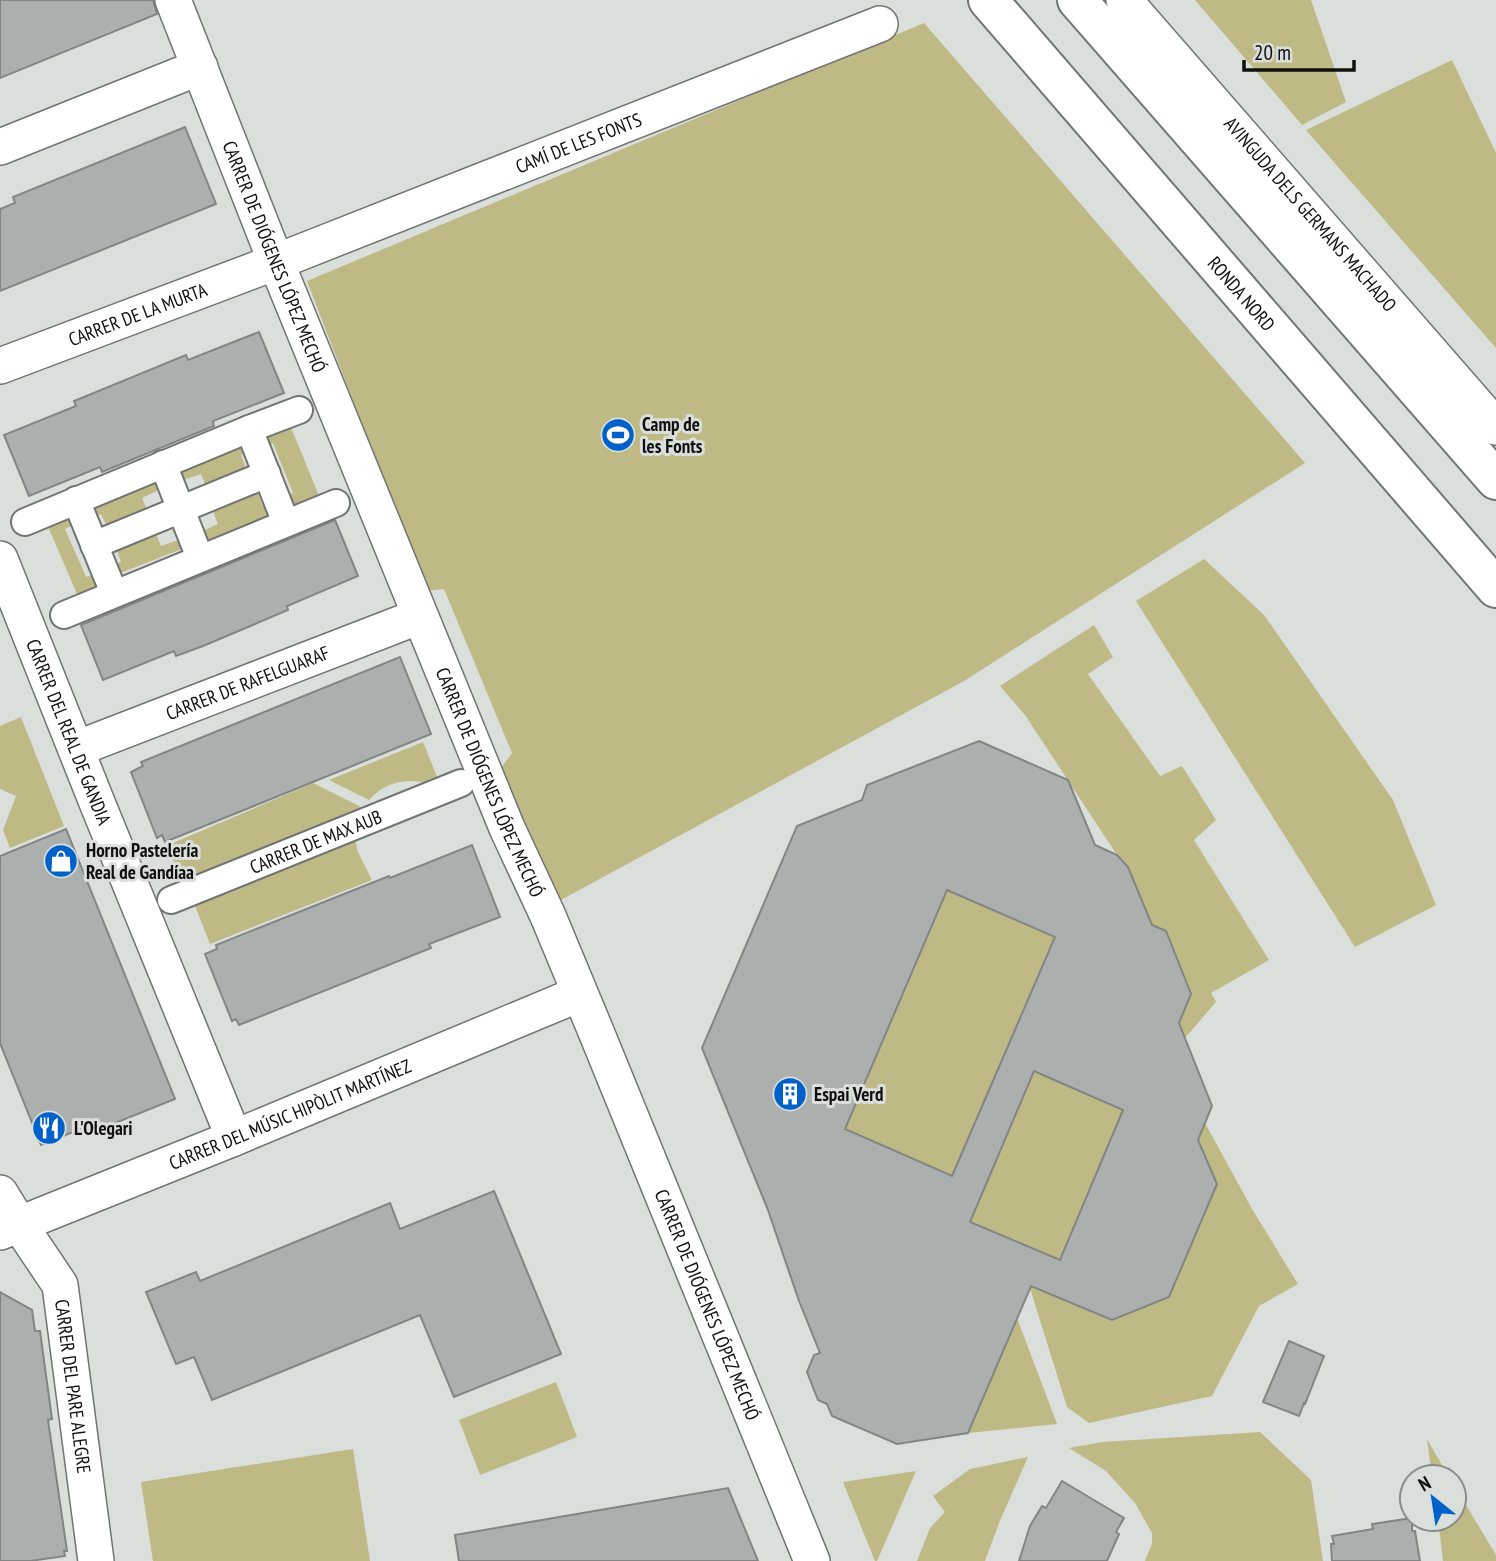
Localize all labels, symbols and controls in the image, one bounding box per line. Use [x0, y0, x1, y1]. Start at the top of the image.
scale bar [1244, 28, 1354, 72]
text: 20 m [1254, 39, 1291, 66]
street label: CAMÍ DE LES FONTS [512, 107, 645, 178]
street label: AVINGUDA DELS GERMANS MACHADO [1219, 112, 1402, 316]
street label: CARRER DE DIÓGENES LÓPEZ MECHÓ [218, 137, 332, 376]
street label: RONDA NORD [1203, 251, 1281, 336]
street label: CARRER DE LA MURTA [65, 277, 210, 351]
place label: Camp de les Fonts [642, 412, 703, 458]
sports icon: Camp de les Fonts [599, 416, 637, 454]
street label: CARRER DEL REAL DE GANDIA [21, 635, 117, 828]
street label: CARRER DE RAFELGUARAF [162, 640, 333, 725]
street label: CARRER DE DIÓGENES LÓPEZ MECHÓ [431, 664, 549, 901]
street label: CARRER DE MAX AUB [246, 804, 385, 879]
place label: Horno Pastelería Real de Gandíaa [86, 838, 198, 884]
shop icon: Horno Pastelería Real de Gandíaa [42, 842, 80, 880]
street label: CARRER DEL MÚSIC HIPÒLIT MARTÍNEZ [166, 1054, 415, 1175]
building icon: Espai Verd [771, 1075, 809, 1113]
place label: Espai Verd [814, 1082, 883, 1106]
restaurant icon: L'Olegari [30, 1109, 68, 1147]
place label: L'Olegari [74, 1116, 133, 1140]
street label: CARRER DE DIÓGENES LÓPEZ MECHÓ [650, 1186, 765, 1424]
street label: CARRER DEL PARE ALEGRE [50, 1298, 96, 1475]
north arrow [1398, 1463, 1468, 1533]
text: N [1414, 1470, 1435, 1496]

